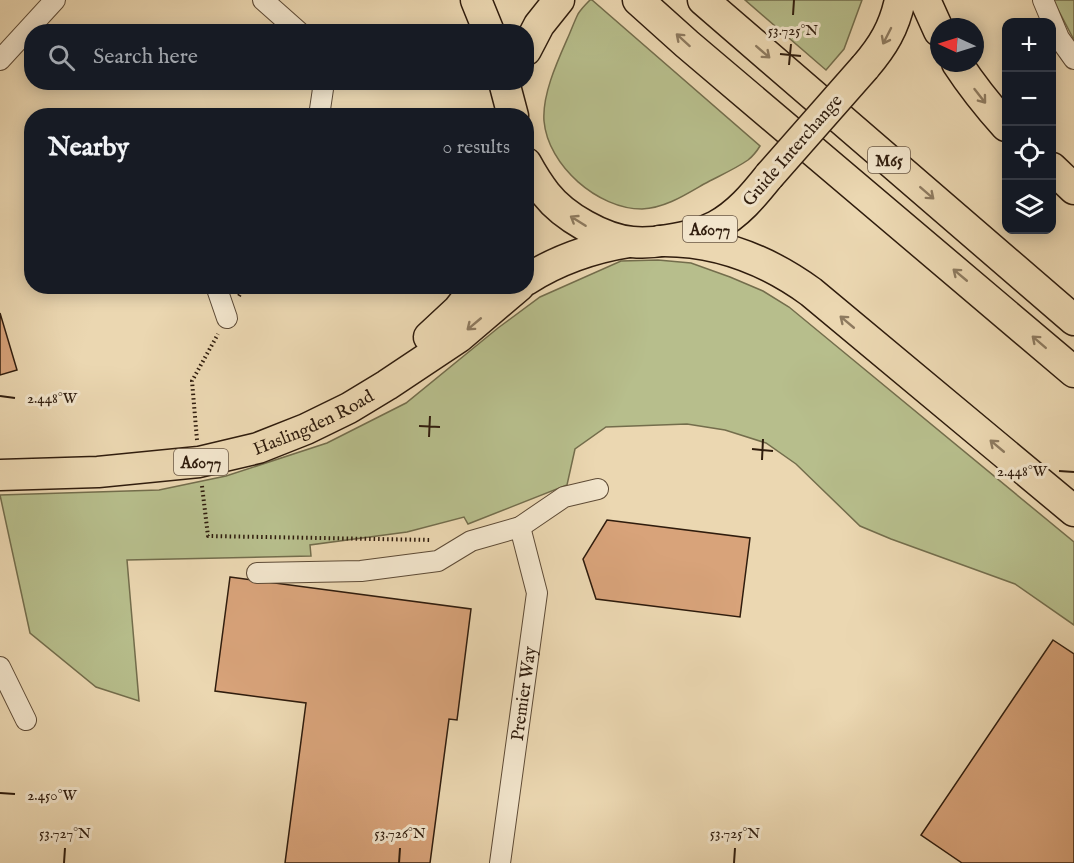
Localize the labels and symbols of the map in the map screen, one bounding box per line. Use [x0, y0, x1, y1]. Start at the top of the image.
north arrow [930, 18, 984, 72]
text: 53.725°N [768, 21, 818, 40]
one-way arrow [881, 27, 893, 44]
one-way arrow [676, 33, 691, 47]
one-way arrow [755, 45, 770, 59]
one-way arrow [973, 88, 986, 104]
street label: Guide Interchange [738, 90, 848, 212]
road number: M65 [868, 147, 910, 173]
one-way arrow [919, 186, 934, 200]
one-way arrow [570, 214, 587, 226]
road number: A6077 [683, 216, 737, 242]
one-way arrow [952, 268, 968, 281]
one-way arrow [839, 315, 855, 328]
one-way arrow [467, 317, 482, 331]
one-way arrow [1032, 335, 1047, 349]
street label: Haslingden Road [250, 385, 379, 462]
text: 2.448°W [27, 389, 78, 408]
one-way arrow [989, 440, 1005, 453]
road number: A6077 [174, 449, 228, 475]
text: 2.448°W [997, 462, 1048, 481]
street label: Premier Way [507, 645, 543, 743]
text: 2.450°W [27, 786, 77, 805]
text: 53.727°N [39, 824, 91, 843]
text: 53.726°N [374, 824, 426, 843]
text: 53.725°N [710, 824, 760, 843]

